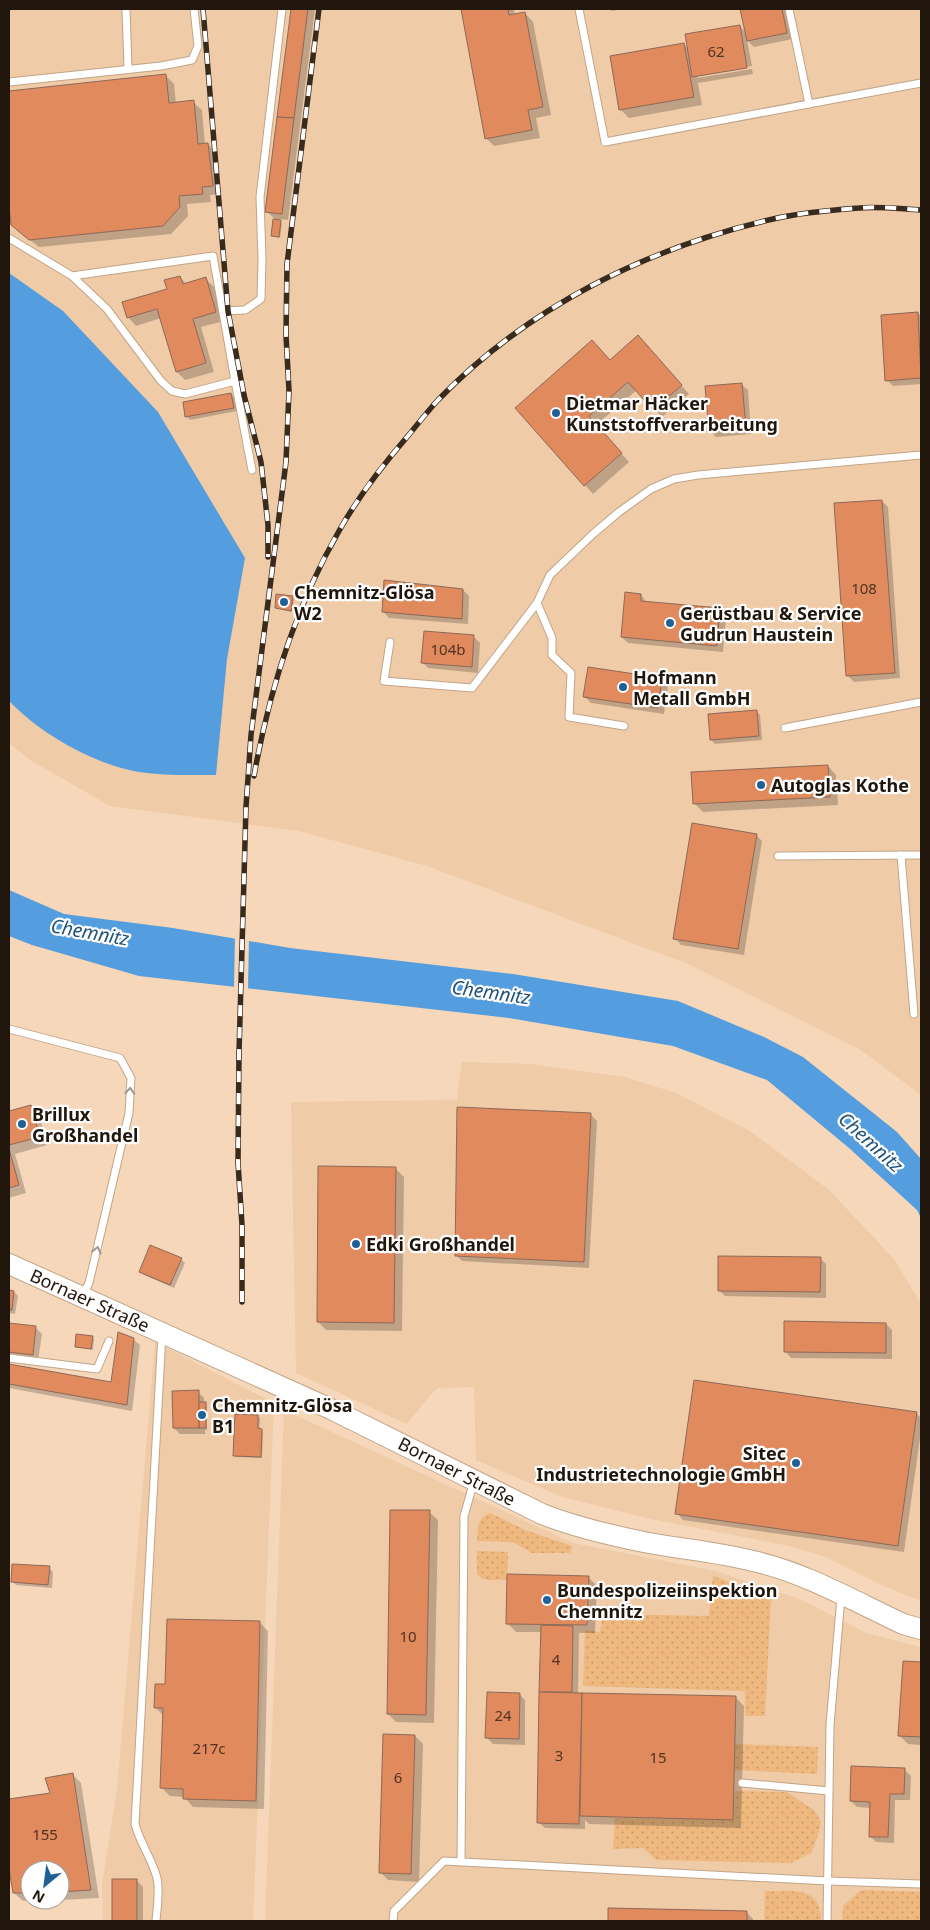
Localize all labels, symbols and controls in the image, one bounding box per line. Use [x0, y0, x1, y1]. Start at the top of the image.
house number: 62 [707, 41, 725, 61]
place label: Dietmar Häcker Kunststoffverarbeitung [566, 391, 778, 436]
marker: Dietmar Häcker Kunststoffverarbeitung [550, 407, 562, 419]
house number: 108 [851, 578, 877, 598]
place label: Chemnitz-Glösa W2 [294, 580, 435, 625]
marker: Chemnitz-Glösa W2 [278, 596, 290, 608]
place label: Gerüstbau & Service Gudrun Haustein [680, 601, 862, 646]
marker: Gerüstbau & Service Gudrun Haustein [664, 617, 676, 629]
house number: 104b [431, 639, 465, 659]
place label: Hofmann Metall GmbH [633, 665, 750, 710]
marker: Hofmann Metall GmbH [617, 681, 629, 693]
place label: Autoglas Kothe [771, 773, 909, 797]
marker: Autoglas Kothe [755, 779, 767, 791]
water label: Chemnitz [49, 912, 132, 952]
water label: Chemnitz [450, 974, 532, 1010]
one-way arrow [125, 1087, 136, 1095]
place label: Brillux Großhandel [32, 1102, 138, 1147]
water label: Chemnitz [833, 1106, 909, 1178]
marker: Brillux Großhandel [16, 1118, 28, 1130]
place label: Edki Großhandel [366, 1232, 515, 1256]
marker: Edki Großhandel [350, 1238, 362, 1250]
one-way arrow [91, 1246, 101, 1254]
street label: Bornaer Straße [26, 1263, 154, 1337]
place label: Chemnitz-Glösa B1 [212, 1393, 353, 1438]
marker: Chemnitz-Glösa B1 [196, 1409, 208, 1421]
street label: Bornaer Straße [394, 1431, 520, 1511]
place label: Sitec Industrietechnologie GmbH [536, 1441, 786, 1486]
marker: Sitec Industrietechnologie GmbH [790, 1457, 802, 1469]
place label: Bundespolizeiinspektion Chemnitz [557, 1578, 777, 1623]
marker: Bundespolizeiinspektion Chemnitz [541, 1594, 553, 1606]
house number: 10 [399, 1626, 417, 1646]
house number: 4 [552, 1649, 561, 1669]
house number: 24 [494, 1705, 512, 1725]
house number: 217c [193, 1738, 225, 1758]
house number: 3 [555, 1745, 563, 1765]
house number: 15 [649, 1747, 667, 1767]
house number: 6 [394, 1767, 402, 1787]
house number: 155 [32, 1824, 58, 1844]
north arrow [20, 1860, 70, 1910]
text: N [29, 1886, 48, 1908]

